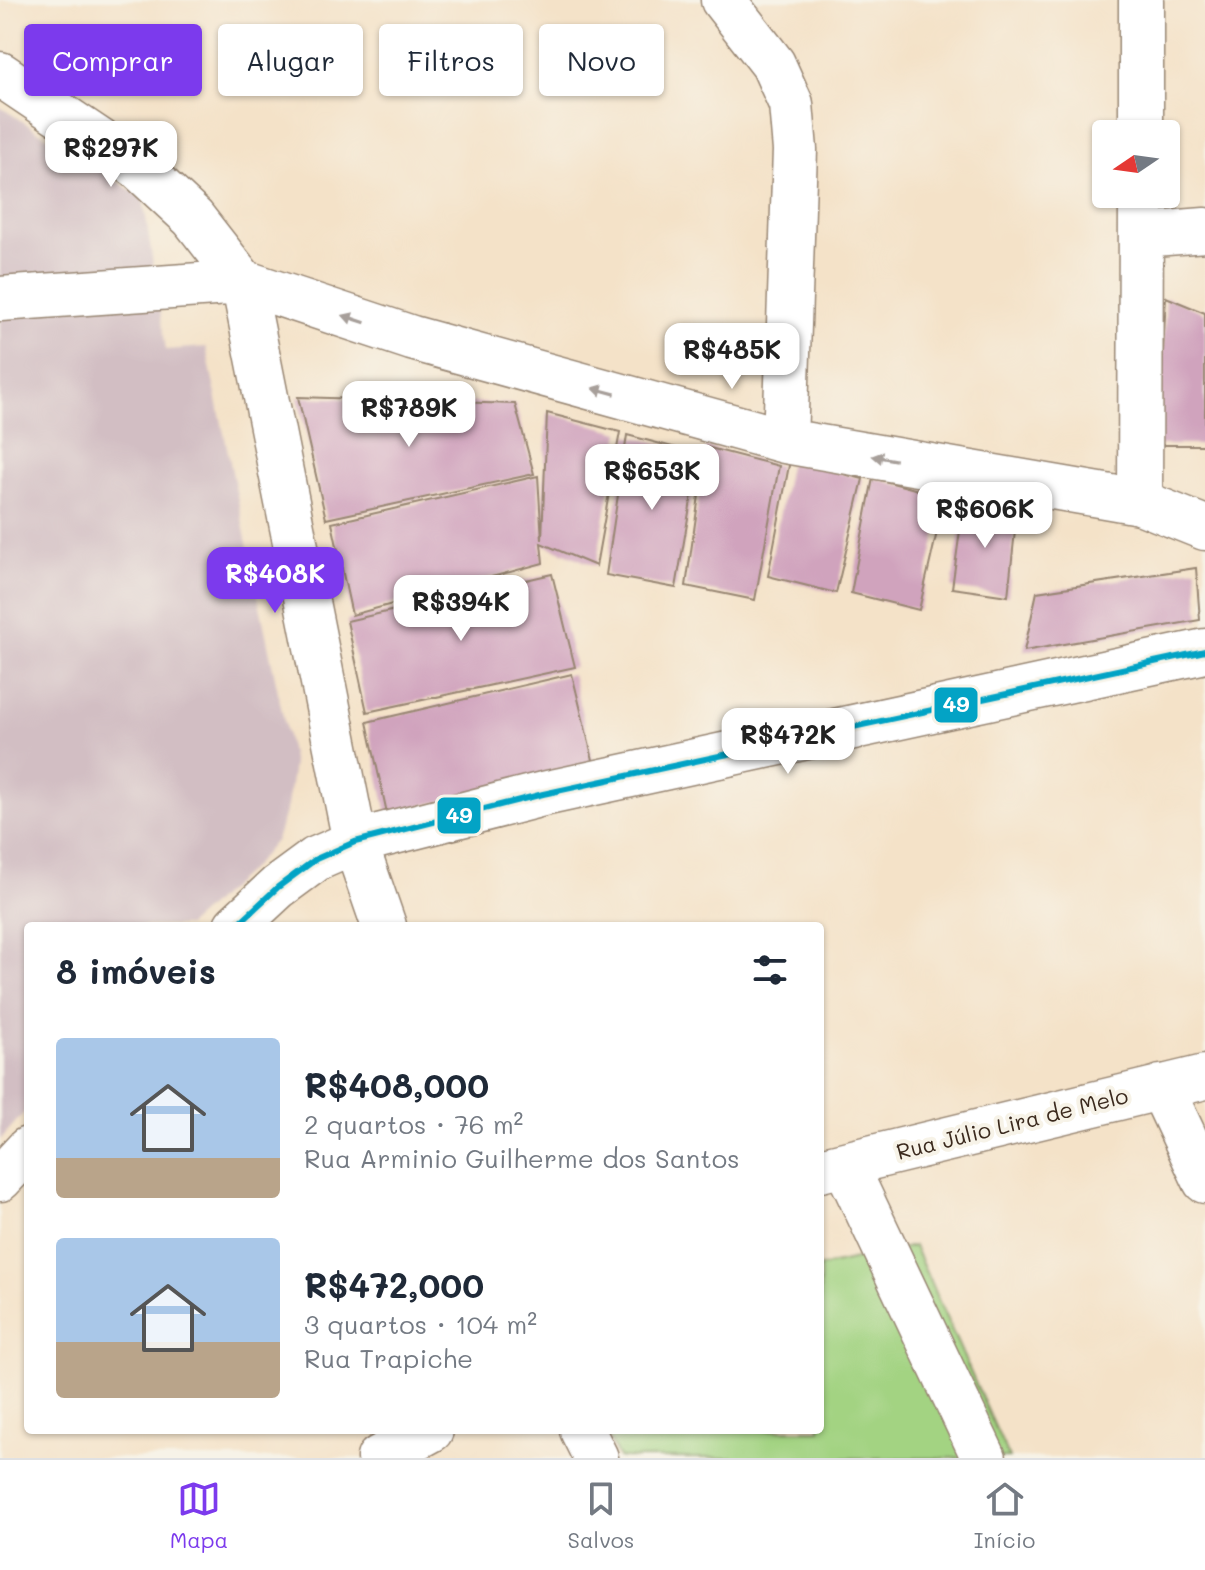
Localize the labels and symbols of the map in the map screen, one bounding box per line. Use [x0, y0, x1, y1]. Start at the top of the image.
north arrow [1092, 120, 1180, 208]
pin: R$297K [46, 121, 176, 189]
one-way arrow [342, 312, 366, 324]
pin: R$485K [667, 323, 797, 391]
pin: R$789K [344, 381, 474, 449]
one-way arrow [591, 384, 615, 397]
pin: R$653K [587, 444, 717, 512]
one-way arrow [871, 451, 896, 464]
pin: R$606K [920, 482, 1050, 550]
pin: R$408K [210, 547, 340, 615]
pin: R$394K [396, 575, 526, 643]
line badge: 49 [933, 686, 979, 724]
text: 49 [942, 689, 970, 718]
pin: R$472K [723, 708, 853, 776]
line badge: 49 [436, 796, 482, 835]
text: 49 [445, 800, 473, 829]
street label: Rua Júlio Lira de Melo [893, 1080, 1131, 1166]

